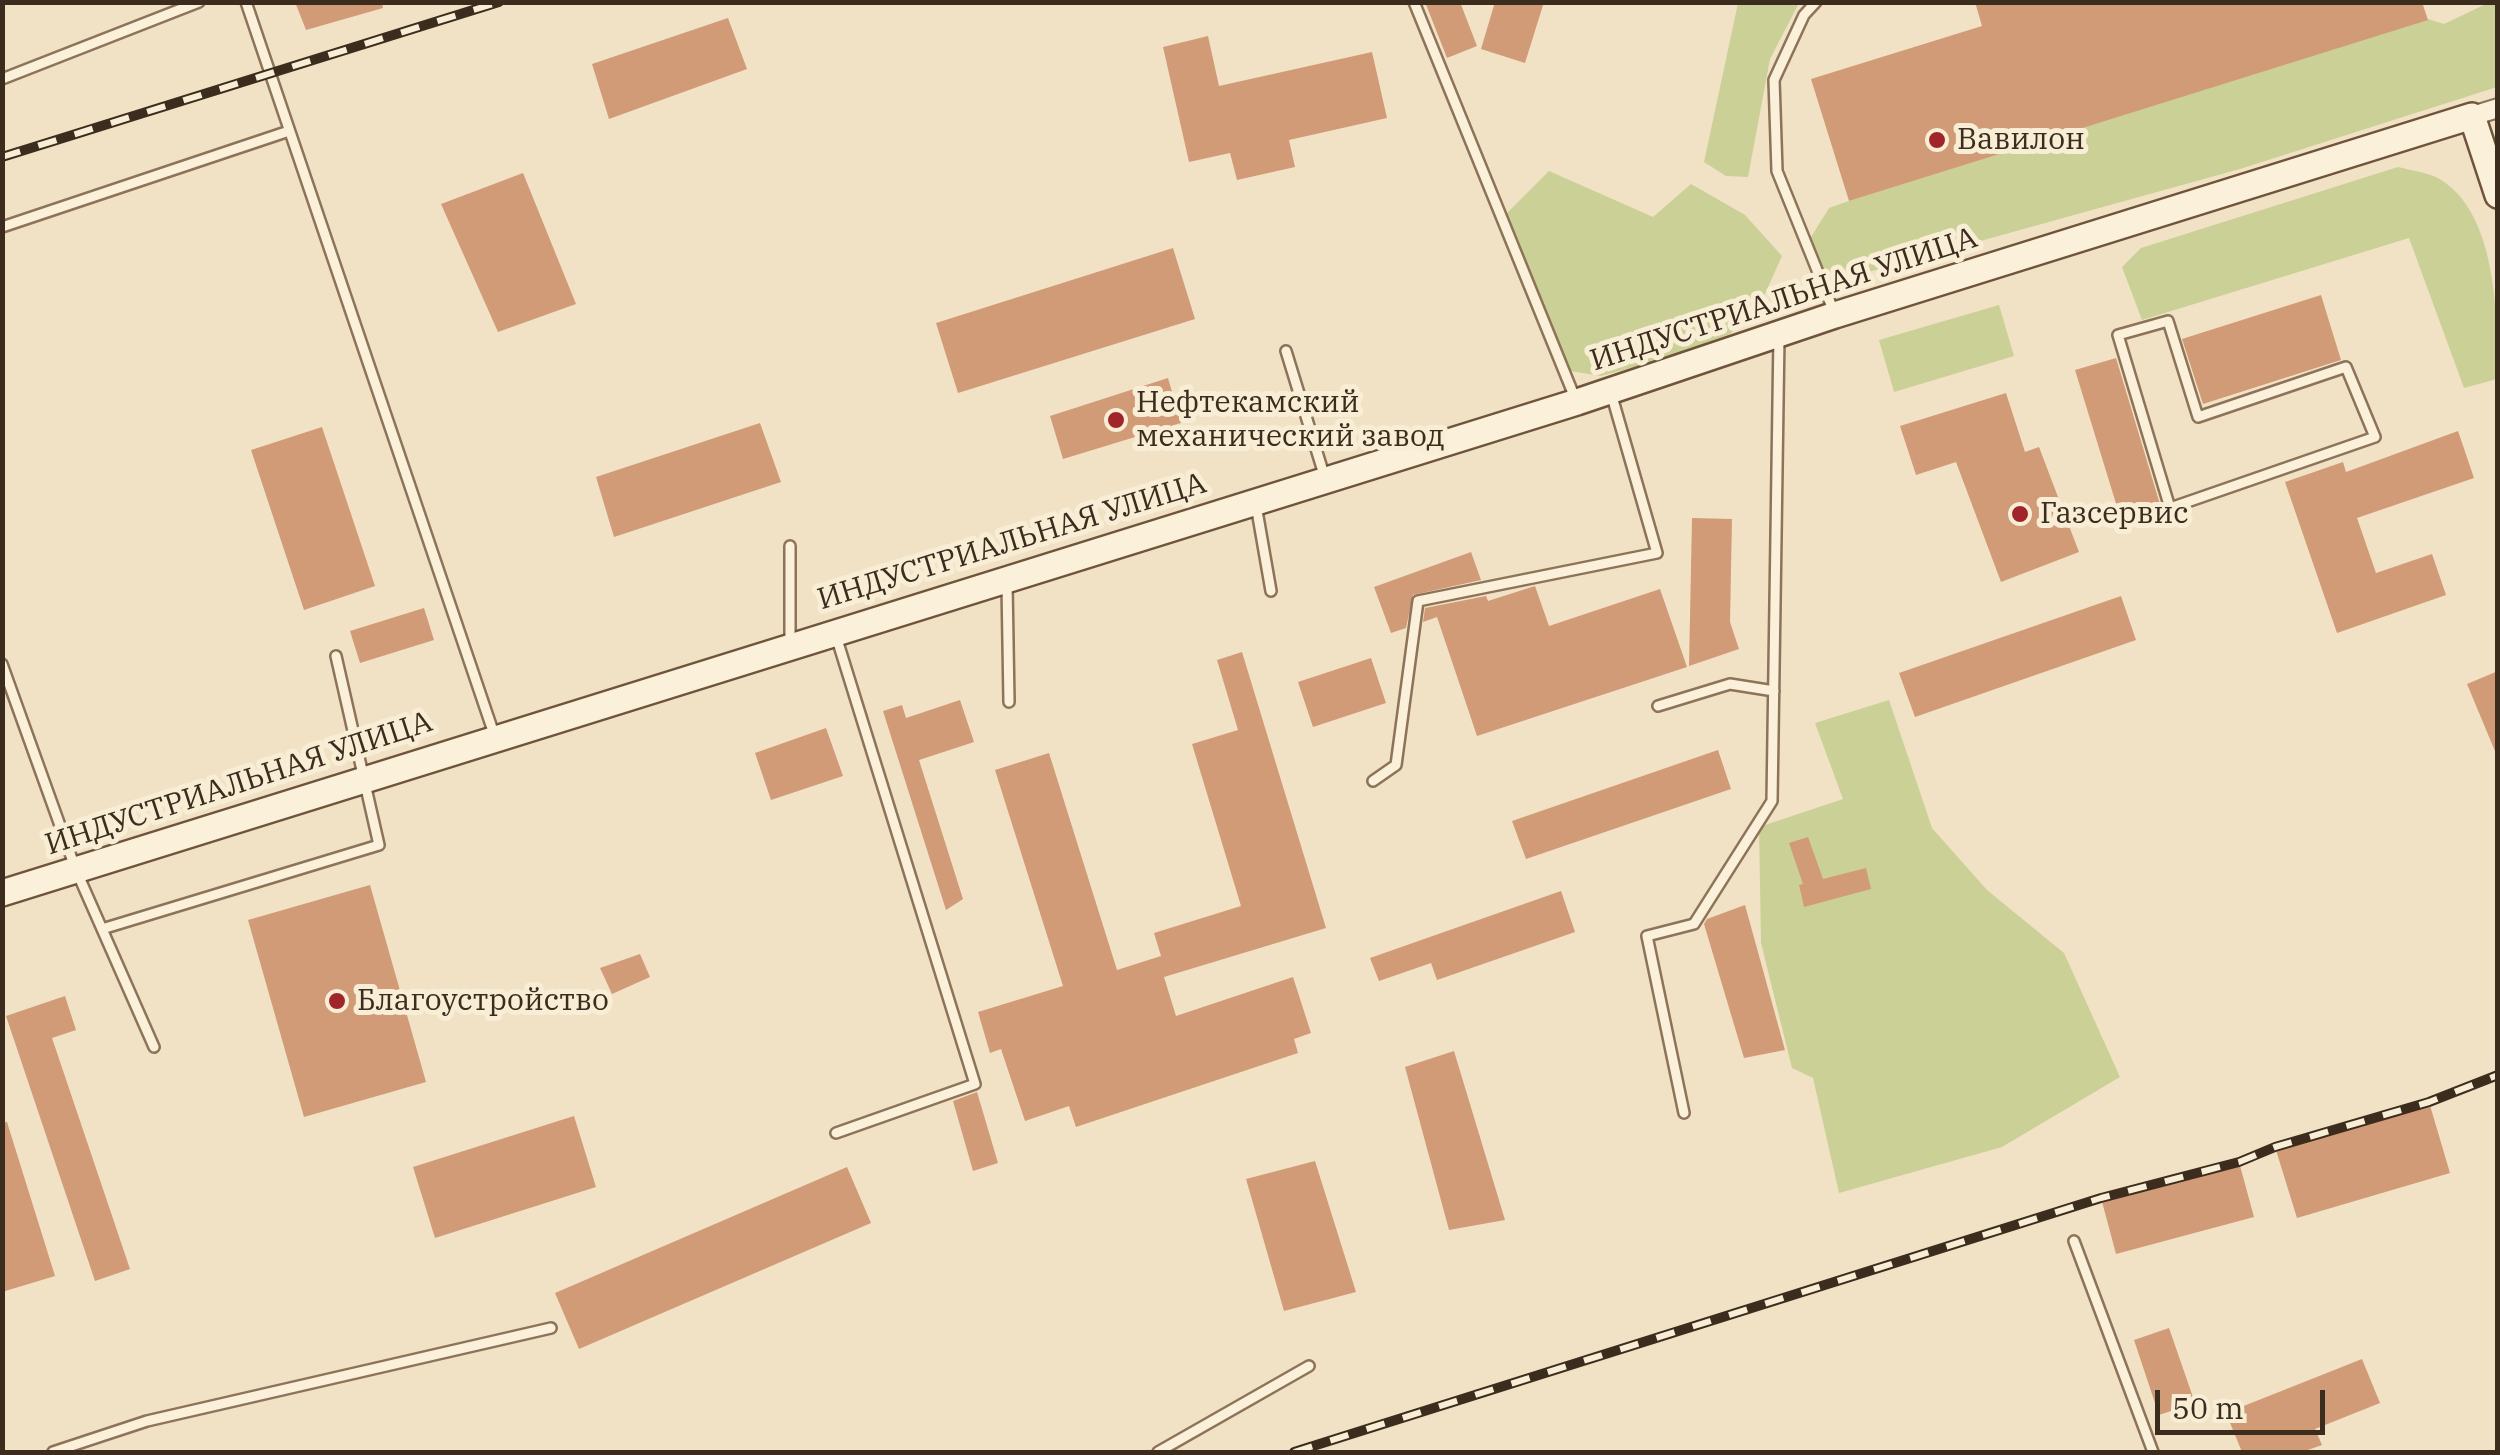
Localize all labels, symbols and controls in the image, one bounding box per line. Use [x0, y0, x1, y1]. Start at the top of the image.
place label: Вавилон [1957, 122, 2085, 158]
marker: Вавилон [1926, 129, 1948, 151]
street label: ИНДУСТРИАЛЬНАЯ УЛИЦА [1586, 220, 1982, 380]
place label: Нефтекамский механический завод [1136, 385, 1445, 456]
marker: Нефтекамский механический завод [1105, 409, 1127, 431]
street label: ИНДУСТРИАЛЬНАЯ УЛИЦА [813, 466, 1211, 618]
place label: Газсервис [2040, 496, 2189, 532]
marker: Газсервис [2009, 503, 2031, 525]
street label: ИНДУСТРИАЛЬНАЯ УЛИЦА [41, 704, 437, 864]
place label: Благоустройство [357, 983, 609, 1019]
marker: Благоустройство [326, 990, 348, 1012]
scale bar [2160, 1370, 2330, 1432]
text: 50 m [2172, 1388, 2244, 1427]

